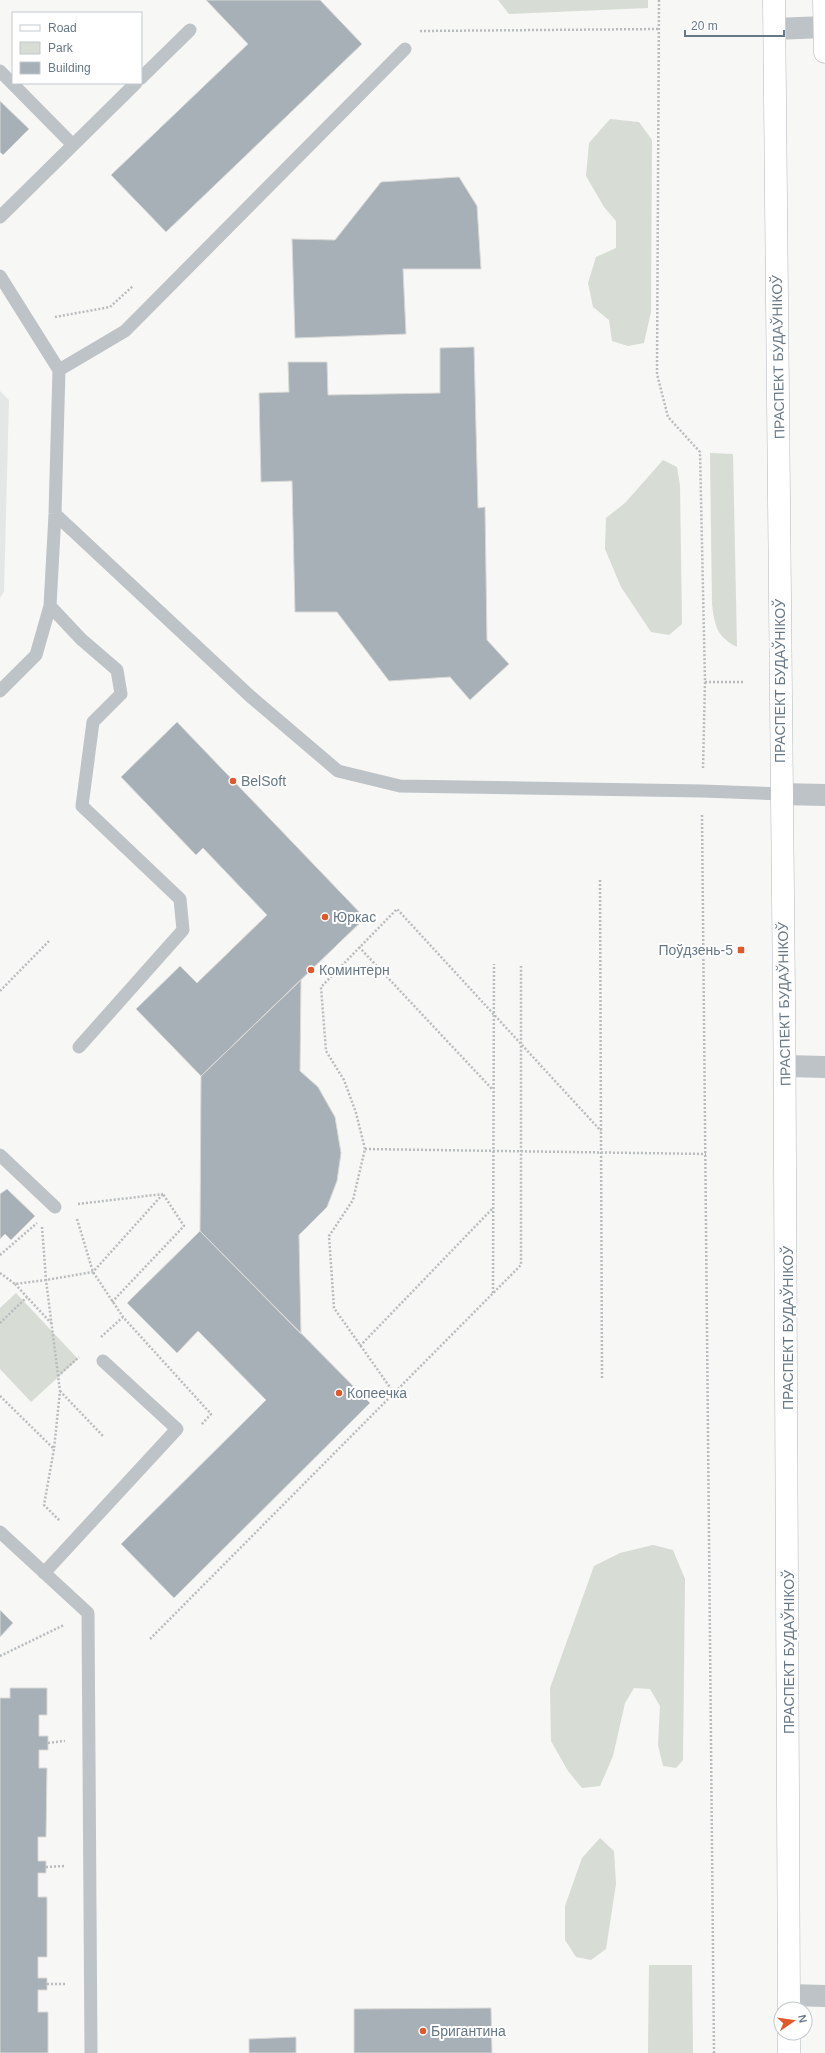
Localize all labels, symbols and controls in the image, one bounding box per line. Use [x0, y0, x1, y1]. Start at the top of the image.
legend [12, 12, 142, 84]
scale bar [685, 12, 784, 38]
text: 20 m [691, 19, 718, 33]
text: Road [48, 21, 77, 35]
text: Park [48, 41, 74, 55]
text: Building [48, 61, 91, 75]
street label: ПРАСПЕКТ БУДАЎНІКОЎ [768, 275, 787, 439]
street label: ПРАСПЕКТ БУДАЎНІКОЎ [771, 599, 788, 763]
place label: BelSoft [241, 773, 286, 789]
marker: BelSoft [228, 776, 238, 786]
place label: Юркас [333, 909, 376, 925]
marker: Юркас [320, 912, 330, 922]
street label: ПРАСПЕКТ БУДАЎНІКОЎ [774, 922, 793, 1086]
place label: Поўдзень-5 [658, 942, 733, 958]
marker: Поўдзень-5 [736, 945, 746, 955]
place label: Коминтерн [319, 962, 390, 978]
marker: Коминтерн [306, 965, 316, 975]
street label: ПРАСПЕКТ БУДАЎНІКОЎ [779, 1246, 796, 1410]
place label: Копеечка [347, 1385, 407, 1401]
marker: Копеечка [334, 1388, 344, 1398]
street label: ПРАСПЕКТ БУДАЎНІКОЎ [780, 1570, 797, 1734]
north arrow [773, 2001, 813, 2041]
text: N [796, 2014, 809, 2024]
place label: Бригантина [431, 2023, 506, 2039]
marker: Бригантина [418, 2026, 428, 2036]

